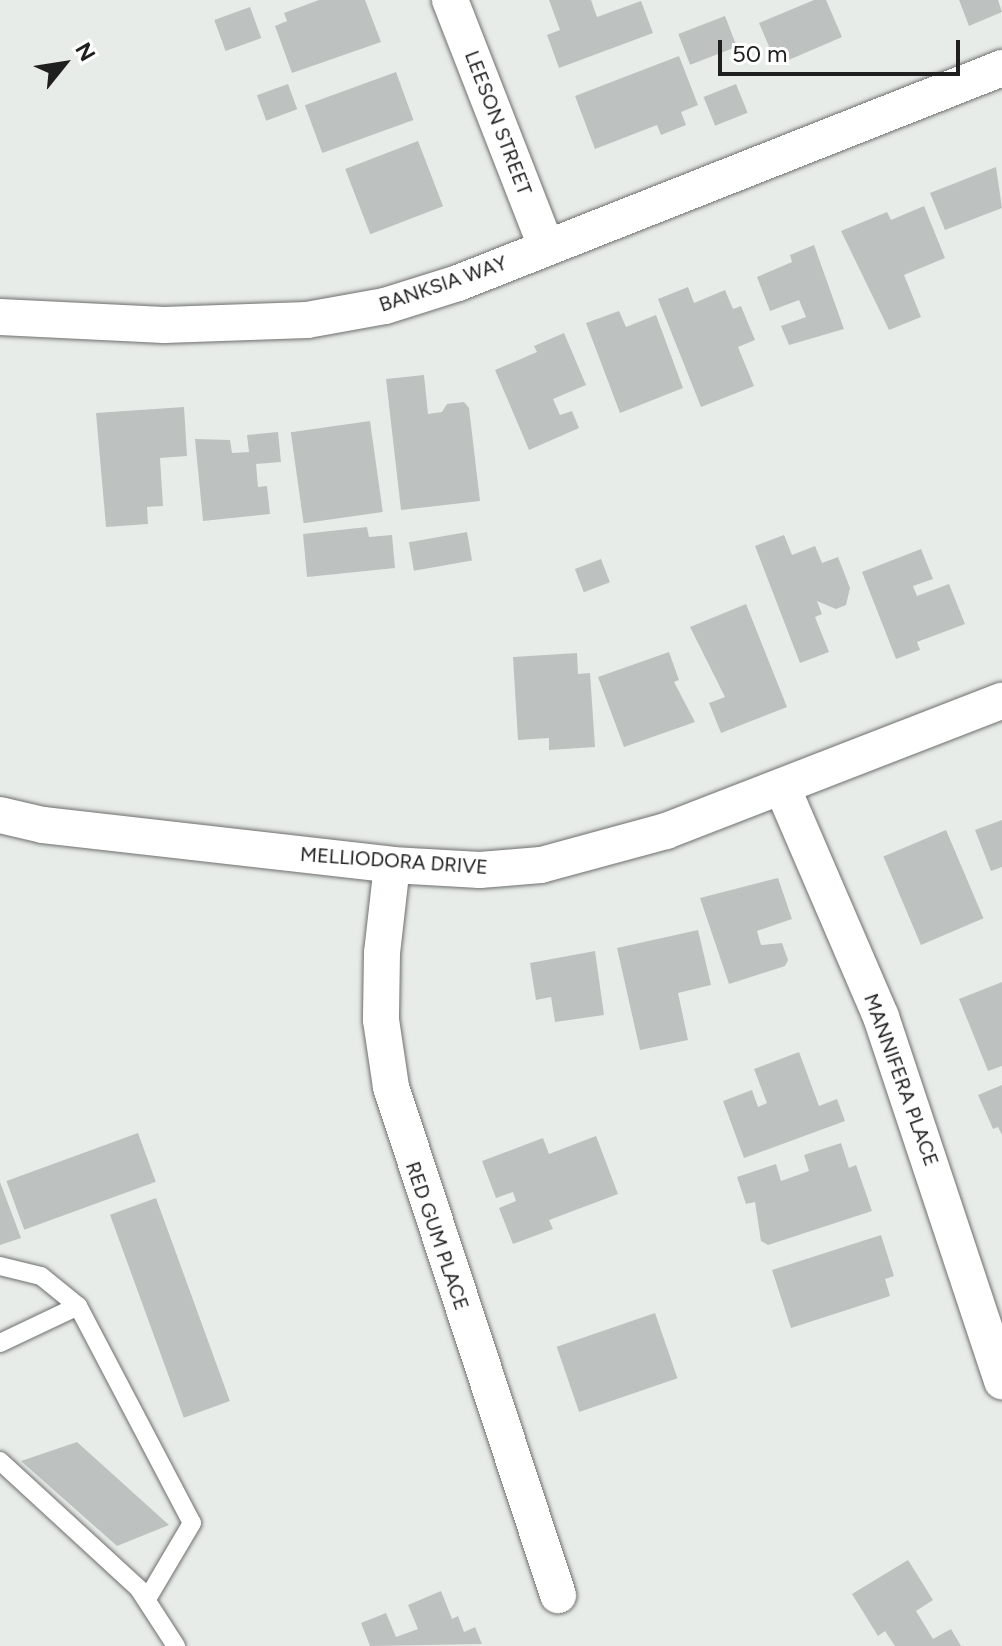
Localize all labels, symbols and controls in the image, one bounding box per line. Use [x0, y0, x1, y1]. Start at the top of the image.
north arrow [24, 24, 104, 104]
scale bar [722, 24, 964, 74]
text: N [69, 38, 101, 66]
text: 50 m [732, 39, 788, 68]
street label: LEESON STREET [459, 47, 537, 199]
street label: BANKSIA WAY [376, 251, 510, 317]
street label: MELLIODORA DRIVE [299, 842, 489, 880]
street label: MANNIFERA PLACE [859, 990, 943, 1170]
street label: RED GUM PLACE [400, 1159, 474, 1313]

